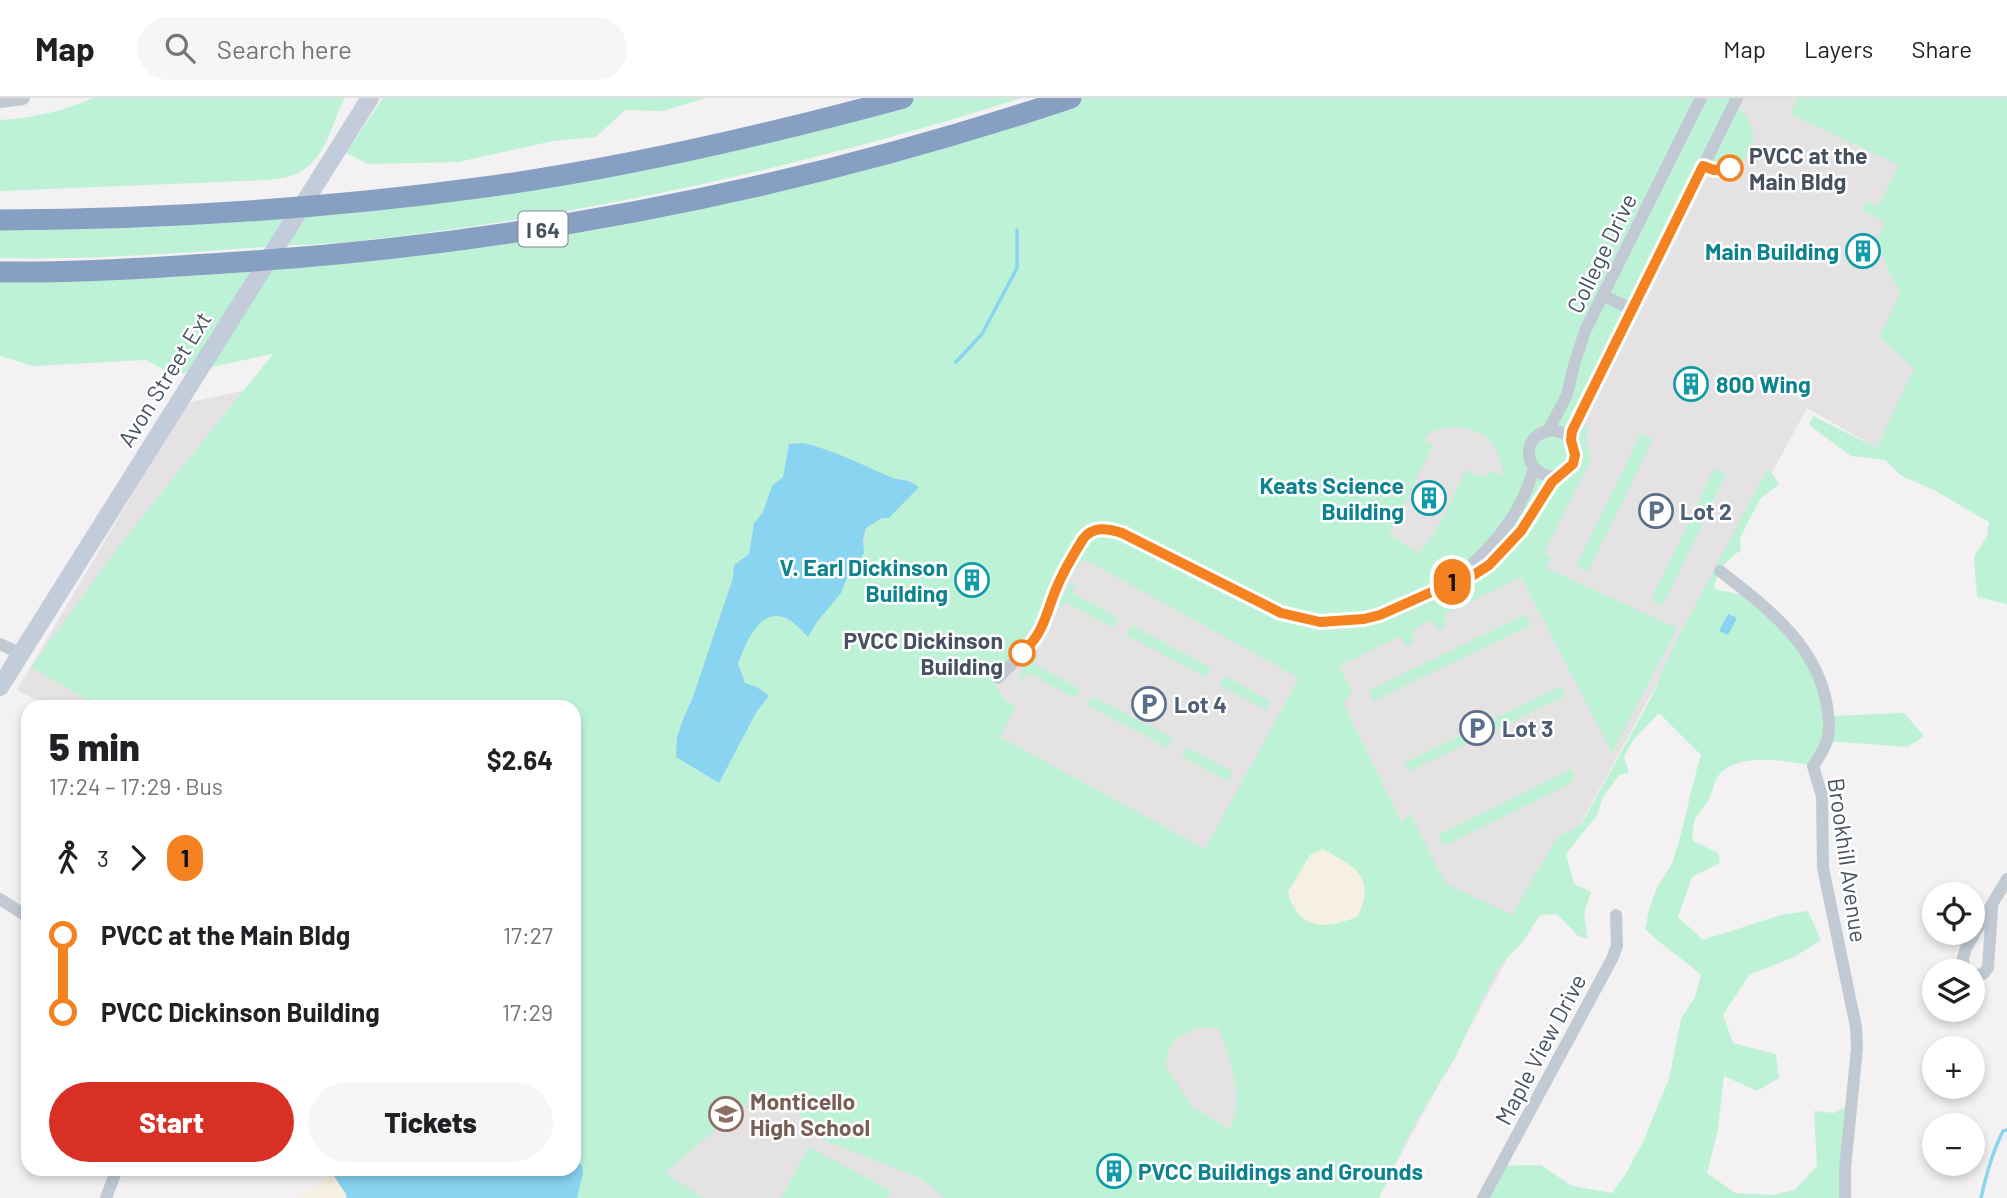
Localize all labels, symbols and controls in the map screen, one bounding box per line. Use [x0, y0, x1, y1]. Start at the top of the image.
search box [137, 17, 627, 80]
text: Map [35, 28, 95, 68]
icon: search [161, 29, 199, 67]
text: Search here [217, 33, 352, 64]
text: Map [1723, 34, 1766, 63]
text: Layers [1804, 34, 1873, 63]
text: Share [1911, 34, 1972, 63]
place label: PVCC at the Main Bldg [1749, 141, 1867, 195]
marker: PVCC at the Main Bldg [1717, 155, 1743, 181]
street label: College Drive [1560, 189, 1642, 317]
road number: I 64 [518, 212, 568, 246]
building icon: Main Building [1844, 232, 1882, 270]
place label: Main Building [1705, 237, 1839, 265]
street label: Avon Street Ext [111, 306, 217, 452]
building icon: 800 Wing [1672, 365, 1710, 403]
place label: 800 Wing [1716, 370, 1811, 398]
place label: Keats Science Building [1259, 471, 1404, 525]
building icon: Keats Science Building [1410, 479, 1448, 517]
parking icon: Lot 2 [1637, 492, 1675, 530]
place label: Lot 2 [1680, 497, 1732, 525]
place label: V. Earl Dickinson Building [780, 553, 948, 607]
line badge: 1 [1429, 559, 1475, 605]
building icon: V. Earl Dickinson Building [953, 561, 991, 599]
text: 1 [1448, 567, 1456, 596]
place label: PVCC Dickinson Building [844, 626, 1003, 680]
marker: PVCC Dickinson Building [1009, 640, 1035, 666]
parking icon: Lot 4 [1130, 685, 1168, 723]
place label: Lot 4 [1174, 690, 1227, 718]
parking icon: Lot 3 [1458, 709, 1496, 747]
place label: Lot 3 [1502, 714, 1553, 742]
text: 5 min [49, 723, 140, 769]
text: $2.64 [487, 744, 553, 775]
text: 17:24 – 17:29 · Bus [49, 772, 223, 800]
street label: Brookhill Avenue [1823, 776, 1873, 944]
icon: walk [49, 839, 87, 877]
icon: forward [119, 839, 157, 877]
text: 1 [181, 843, 189, 872]
text: 3 [97, 844, 109, 872]
map controls [1922, 882, 1985, 1176]
button: locate [1922, 882, 1985, 945]
text: PVCC at the Main Bldg [101, 919, 350, 950]
text: 17:27 [503, 921, 553, 949]
button: layers [1922, 959, 1985, 1022]
street label: Maple View Drive [1488, 969, 1592, 1129]
text: PVCC Dickinson Building [101, 996, 380, 1027]
text: 17:29 [502, 998, 553, 1026]
button: + [1922, 1036, 1985, 1099]
button: Start [49, 1082, 294, 1162]
button: Tickets [308, 1082, 553, 1162]
place label: Monticello High School [750, 1087, 870, 1141]
school or university icon: Monticello High School [707, 1095, 745, 1133]
button: − [1922, 1113, 1985, 1176]
building icon: PVCC Buildings and Grounds [1095, 1152, 1133, 1190]
place label: PVCC Buildings and Grounds [1138, 1157, 1423, 1185]

